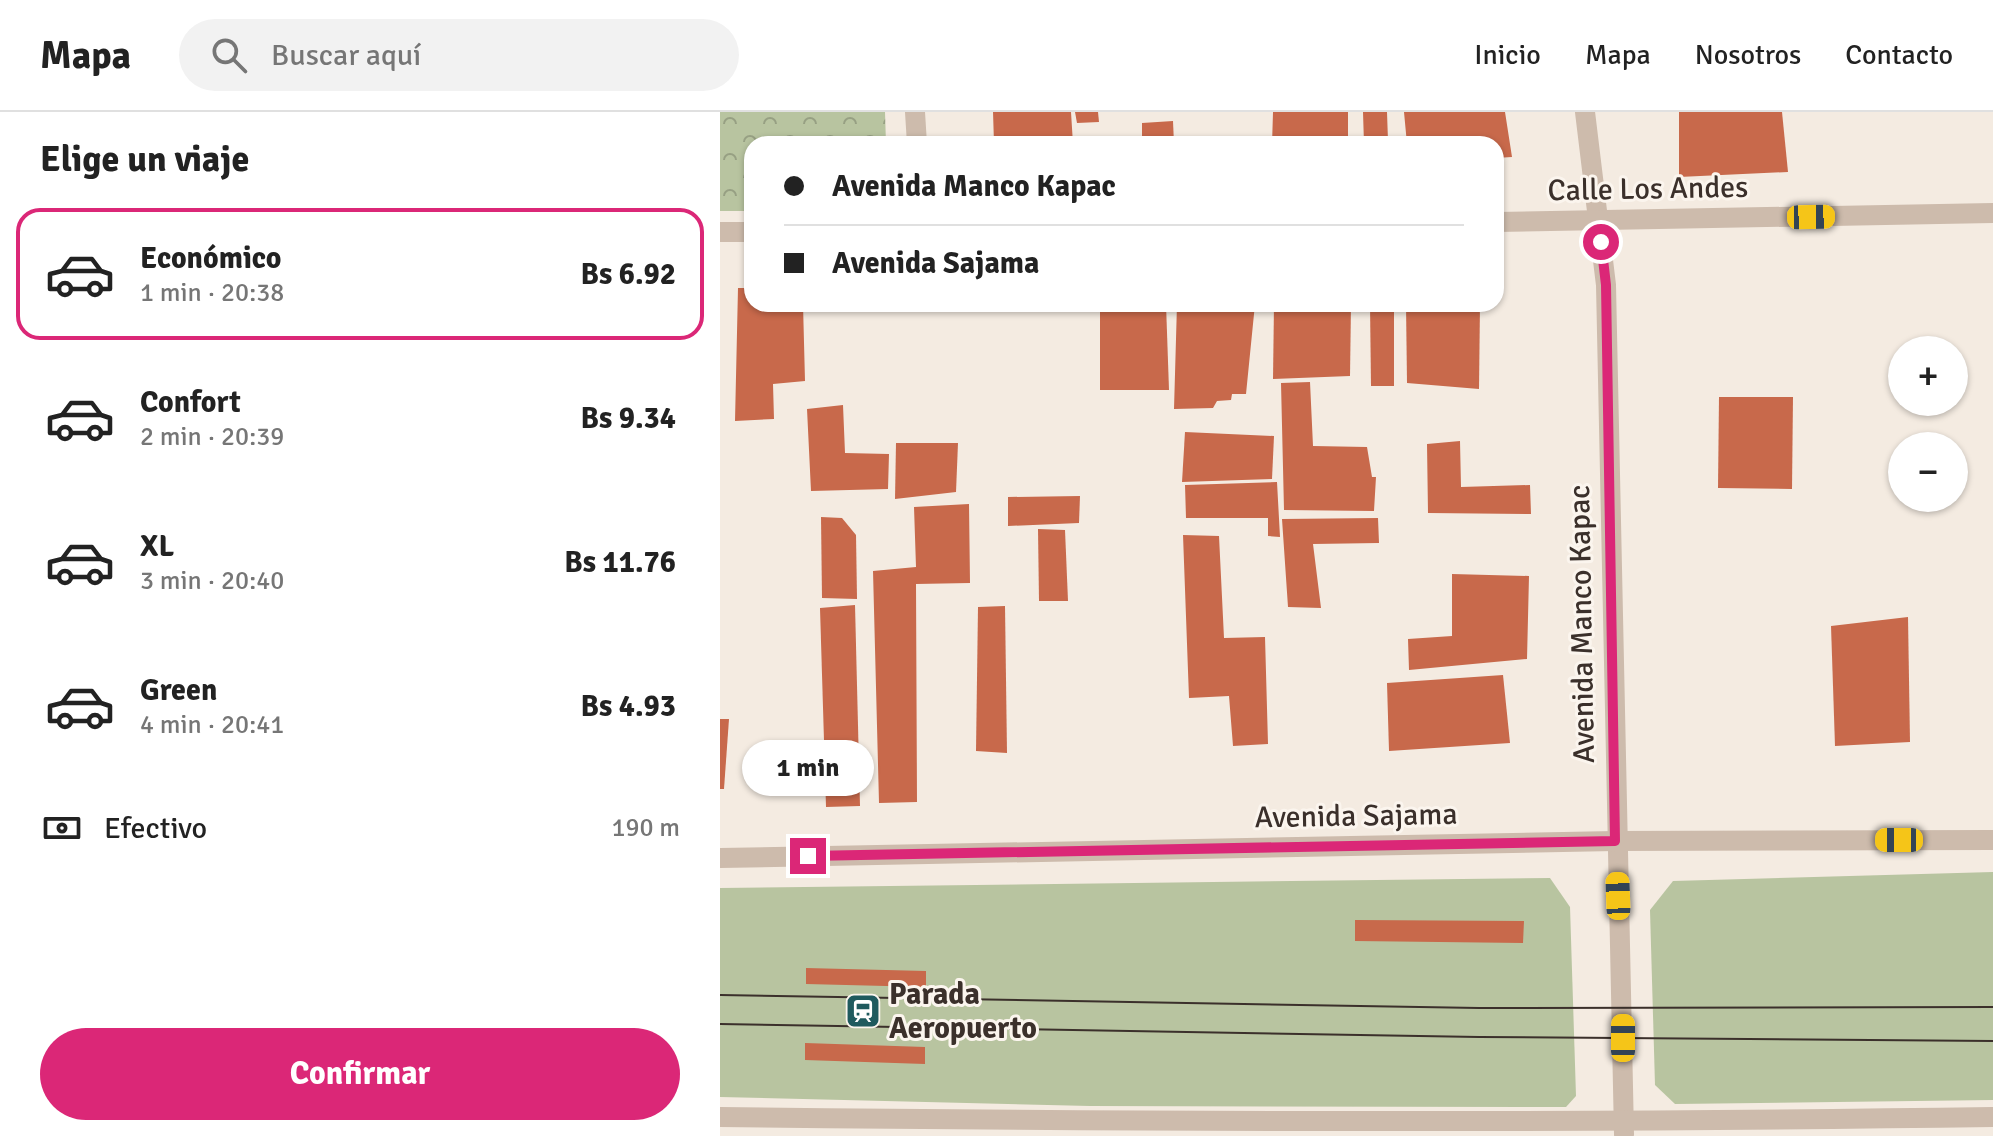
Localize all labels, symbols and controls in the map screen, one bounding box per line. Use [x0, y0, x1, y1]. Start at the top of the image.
search box [179, 19, 739, 91]
text: Mapa [40, 32, 131, 79]
icon: search [207, 33, 251, 77]
text: Buscar aquí [271, 37, 421, 74]
text: Inicio [1474, 38, 1541, 72]
text: Mapa [1585, 38, 1651, 72]
text: Nosotros [1695, 38, 1801, 72]
text: Contacto [1845, 38, 1953, 72]
text: Elige un viaje [40, 137, 249, 182]
text: Avenida Manco Kapac [832, 168, 1116, 205]
street label: Calle Los Andes [1547, 169, 1749, 209]
car [1787, 205, 1835, 229]
route start [1583, 224, 1619, 260]
icon: car [44, 238, 116, 310]
text: Económico [140, 240, 282, 277]
text: Avenida Sajama [832, 245, 1039, 282]
text: Bs 6.92 [580, 256, 676, 293]
text: 1 min · 20:38 [140, 277, 284, 309]
map controls [1888, 336, 1968, 512]
button: + [1888, 336, 1968, 416]
icon: car [44, 382, 116, 454]
text: Confort [140, 384, 241, 421]
text: Bs 9.34 [580, 400, 676, 437]
text: 2 min · 20:39 [140, 421, 284, 453]
button: − [1888, 432, 1968, 512]
street label: Avenida Manco Kapac [1561, 484, 1603, 764]
icon: car [44, 526, 116, 598]
text: XL [140, 528, 174, 565]
text: Bs 11.76 [564, 544, 676, 581]
text: 3 min · 20:40 [140, 565, 284, 597]
icon: car [44, 670, 116, 742]
text: Green [140, 672, 217, 709]
text: Bs 4.93 [580, 688, 676, 725]
text: 4 min · 20:41 [140, 709, 284, 741]
callout: 1 min [742, 740, 874, 796]
text: 1 min [777, 752, 839, 784]
street label: Avenida Sajama [1254, 796, 1458, 836]
icon: cash [40, 806, 84, 850]
text: Efectivo [104, 810, 207, 847]
text: 190 m [611, 812, 680, 844]
car [1875, 828, 1923, 852]
route end [790, 838, 826, 874]
car [1605, 872, 1631, 920]
place label: Parada Aeropuerto [889, 976, 1037, 1047]
station icon: Parada Aeropuerto [844, 992, 882, 1030]
car [1611, 1014, 1635, 1062]
button: Confirmar [40, 1028, 680, 1120]

